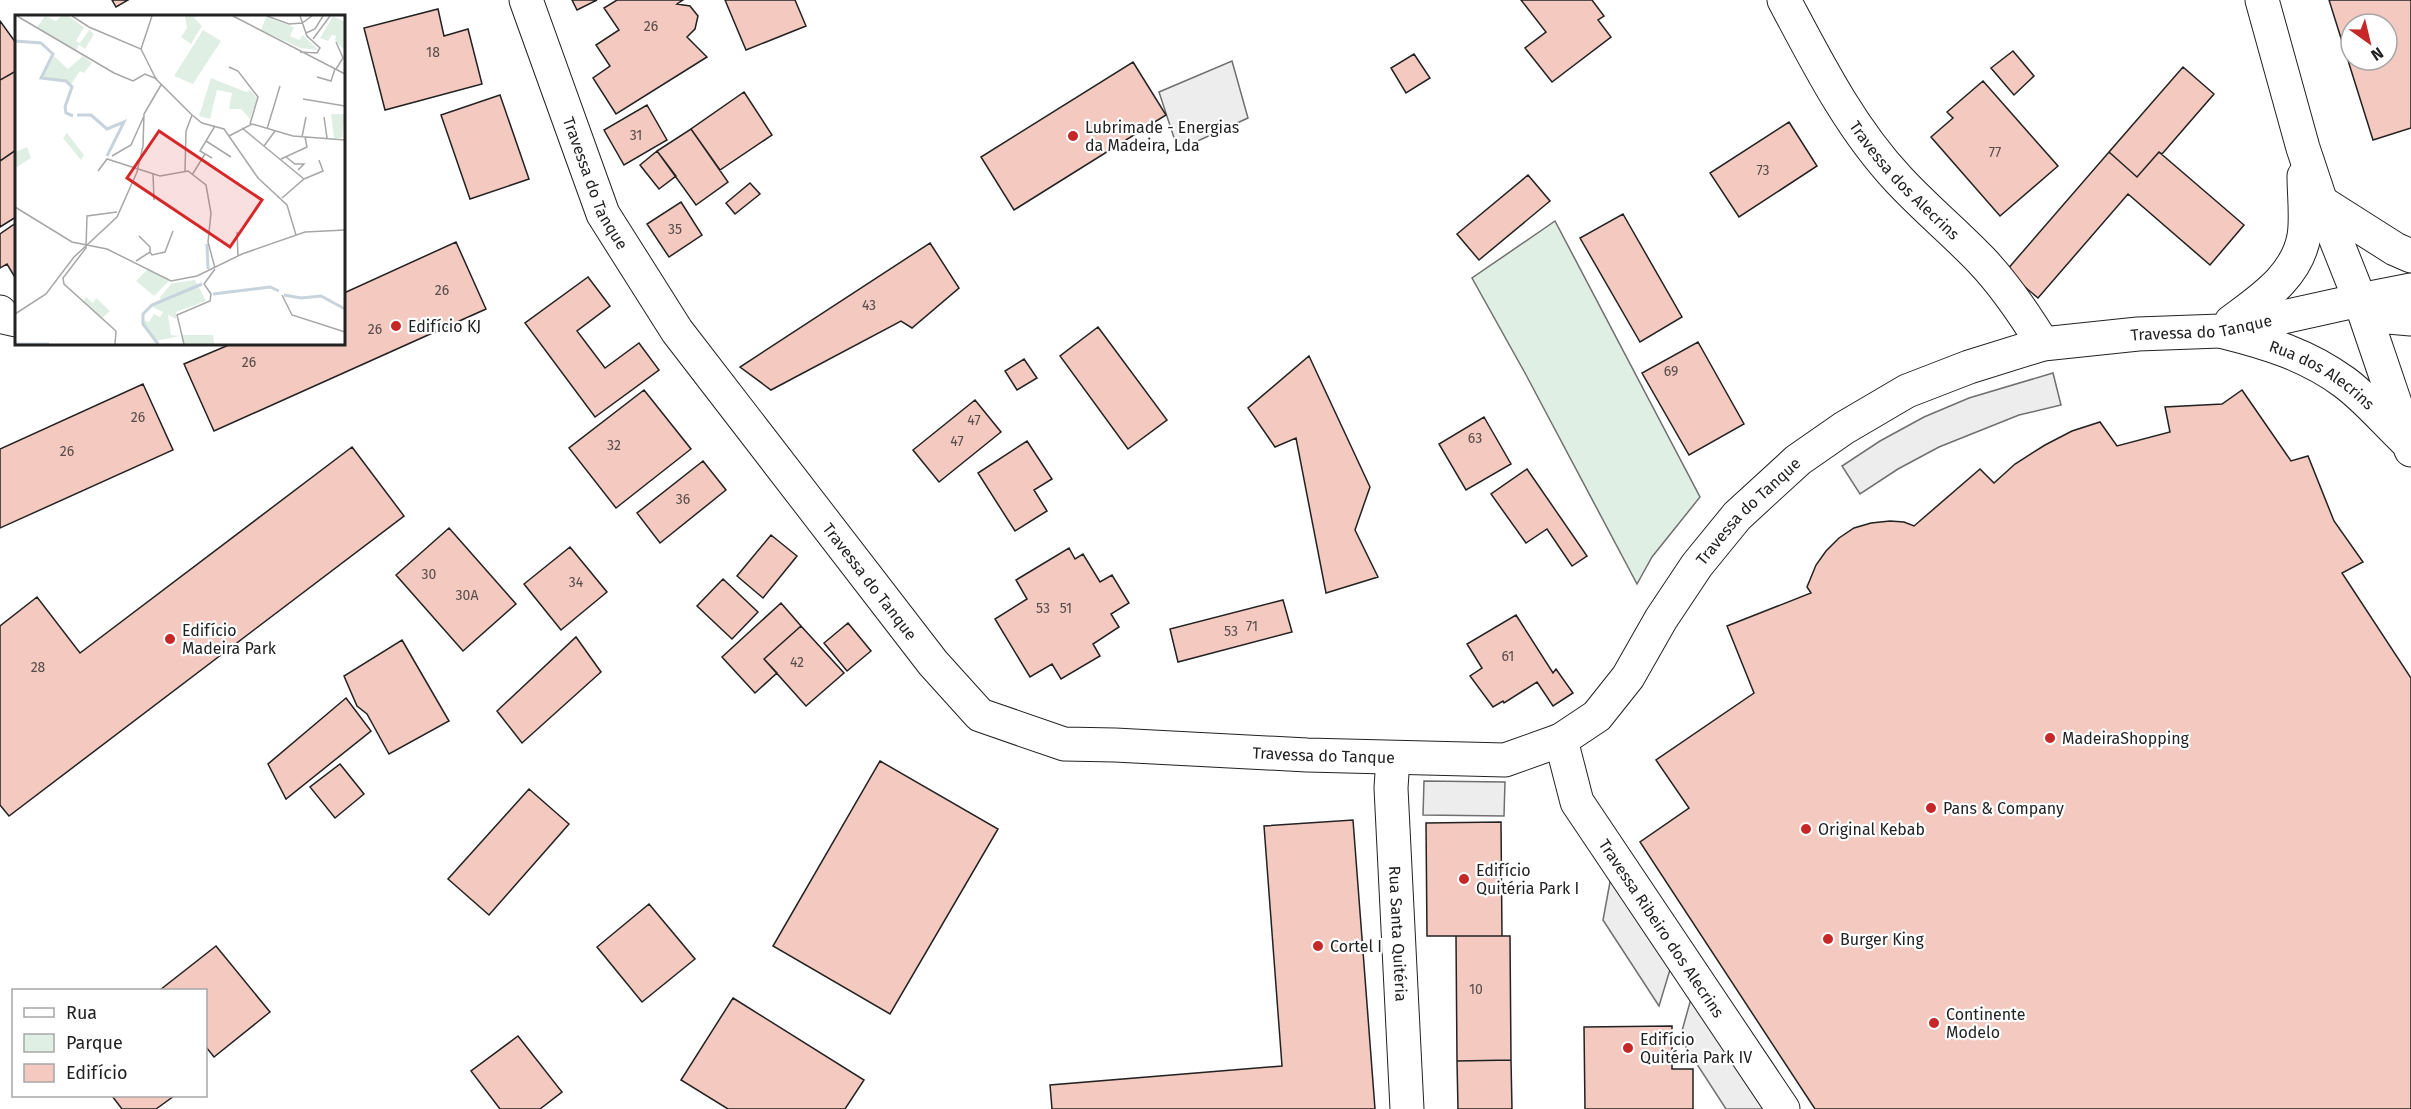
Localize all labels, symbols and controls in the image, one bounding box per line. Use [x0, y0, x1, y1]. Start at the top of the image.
north arrow [2339, 12, 2399, 72]
inset map [15, 15, 345, 345]
house number: 26 [644, 18, 658, 35]
text: N [2367, 43, 2387, 65]
house number: 18 [426, 44, 440, 61]
street label: Travessa do Tanque [559, 114, 632, 253]
street label: Travessa dos Alecrins [1845, 117, 1963, 244]
place label: Lubrimade - Energias da Madeira, Lda [1085, 118, 1239, 155]
house number: 31 [630, 127, 642, 144]
marker: Lubrimade - Energias da Madeira, Lda [1066, 129, 1080, 143]
house number: 77 [1989, 144, 2001, 161]
house number: 73 [1756, 162, 1770, 179]
house number: 35 [668, 221, 682, 238]
house number: 26 [435, 282, 449, 299]
house number: 43 [862, 297, 876, 314]
street label: Travessa do Tanque [2130, 311, 2274, 345]
place label: Edifício KJ [408, 317, 481, 336]
marker: Edifício KJ [389, 319, 403, 333]
house number: 26 [368, 321, 382, 338]
street label: Rua dos Alecrins [2267, 337, 2378, 414]
house number: 26 [242, 354, 256, 371]
house number: 69 [1664, 363, 1678, 380]
house number: 26 [131, 409, 145, 426]
house number: 47 [967, 412, 981, 429]
house number: 63 [1468, 430, 1482, 447]
house number: 47 [950, 433, 964, 450]
house number: 32 [607, 437, 621, 454]
house number: 26 [60, 443, 74, 460]
street label: Travessa do Tanque [1692, 454, 1804, 569]
house number: 36 [676, 491, 690, 508]
street label: Travessa do Tanque [819, 519, 921, 644]
house number: 30 [422, 566, 437, 583]
house number: 34 [569, 574, 584, 591]
house number: 30A [456, 587, 478, 604]
house number: 53 [1036, 600, 1050, 617]
house number: 51 [1060, 600, 1072, 617]
house number: 71 [1246, 618, 1258, 635]
place label: Edifício Madeira Park [182, 621, 277, 658]
house number: 53 [1224, 623, 1238, 640]
marker: Edifício Madeira Park [163, 632, 177, 646]
house number: 61 [1502, 648, 1514, 665]
house number: 42 [790, 654, 804, 671]
house number: 28 [31, 659, 46, 676]
place label: MadeiraShopping [2062, 729, 2190, 748]
marker: MadeiraShopping [2043, 731, 2057, 745]
street label: Travessa do Tanque [1252, 743, 1395, 767]
place label: Pans & Company [1943, 799, 2064, 818]
marker: Pans & Company [1924, 801, 1938, 815]
place label: Original Kebab [1818, 820, 1925, 839]
marker: Original Kebab [1799, 822, 1813, 836]
street label: Travessa Ribeiro dos Alecrins [1595, 836, 1728, 1021]
place label: Edifício Quitéria Park I [1476, 861, 1579, 898]
street label: Rua Santa Quitéria [1385, 865, 1411, 1002]
marker: Edifício Quitéria Park I [1457, 872, 1471, 886]
place label: Burger King [1840, 930, 1924, 949]
marker: Burger King [1821, 932, 1835, 946]
place label: Cortel I [1330, 937, 1382, 956]
marker: Cortel I [1311, 939, 1325, 953]
house number: 10 [1469, 981, 1483, 998]
legend [12, 989, 207, 1097]
text: Rua [66, 1002, 97, 1024]
place label: Continente Modelo [1946, 1005, 2025, 1042]
marker: Continente Modelo [1927, 1016, 1941, 1030]
place label: Edifício Quitéria Park IV [1640, 1030, 1752, 1067]
text: Parque [66, 1032, 123, 1054]
marker: Edifício Quitéria Park IV [1621, 1041, 1635, 1055]
text: Edifício [66, 1062, 128, 1084]

